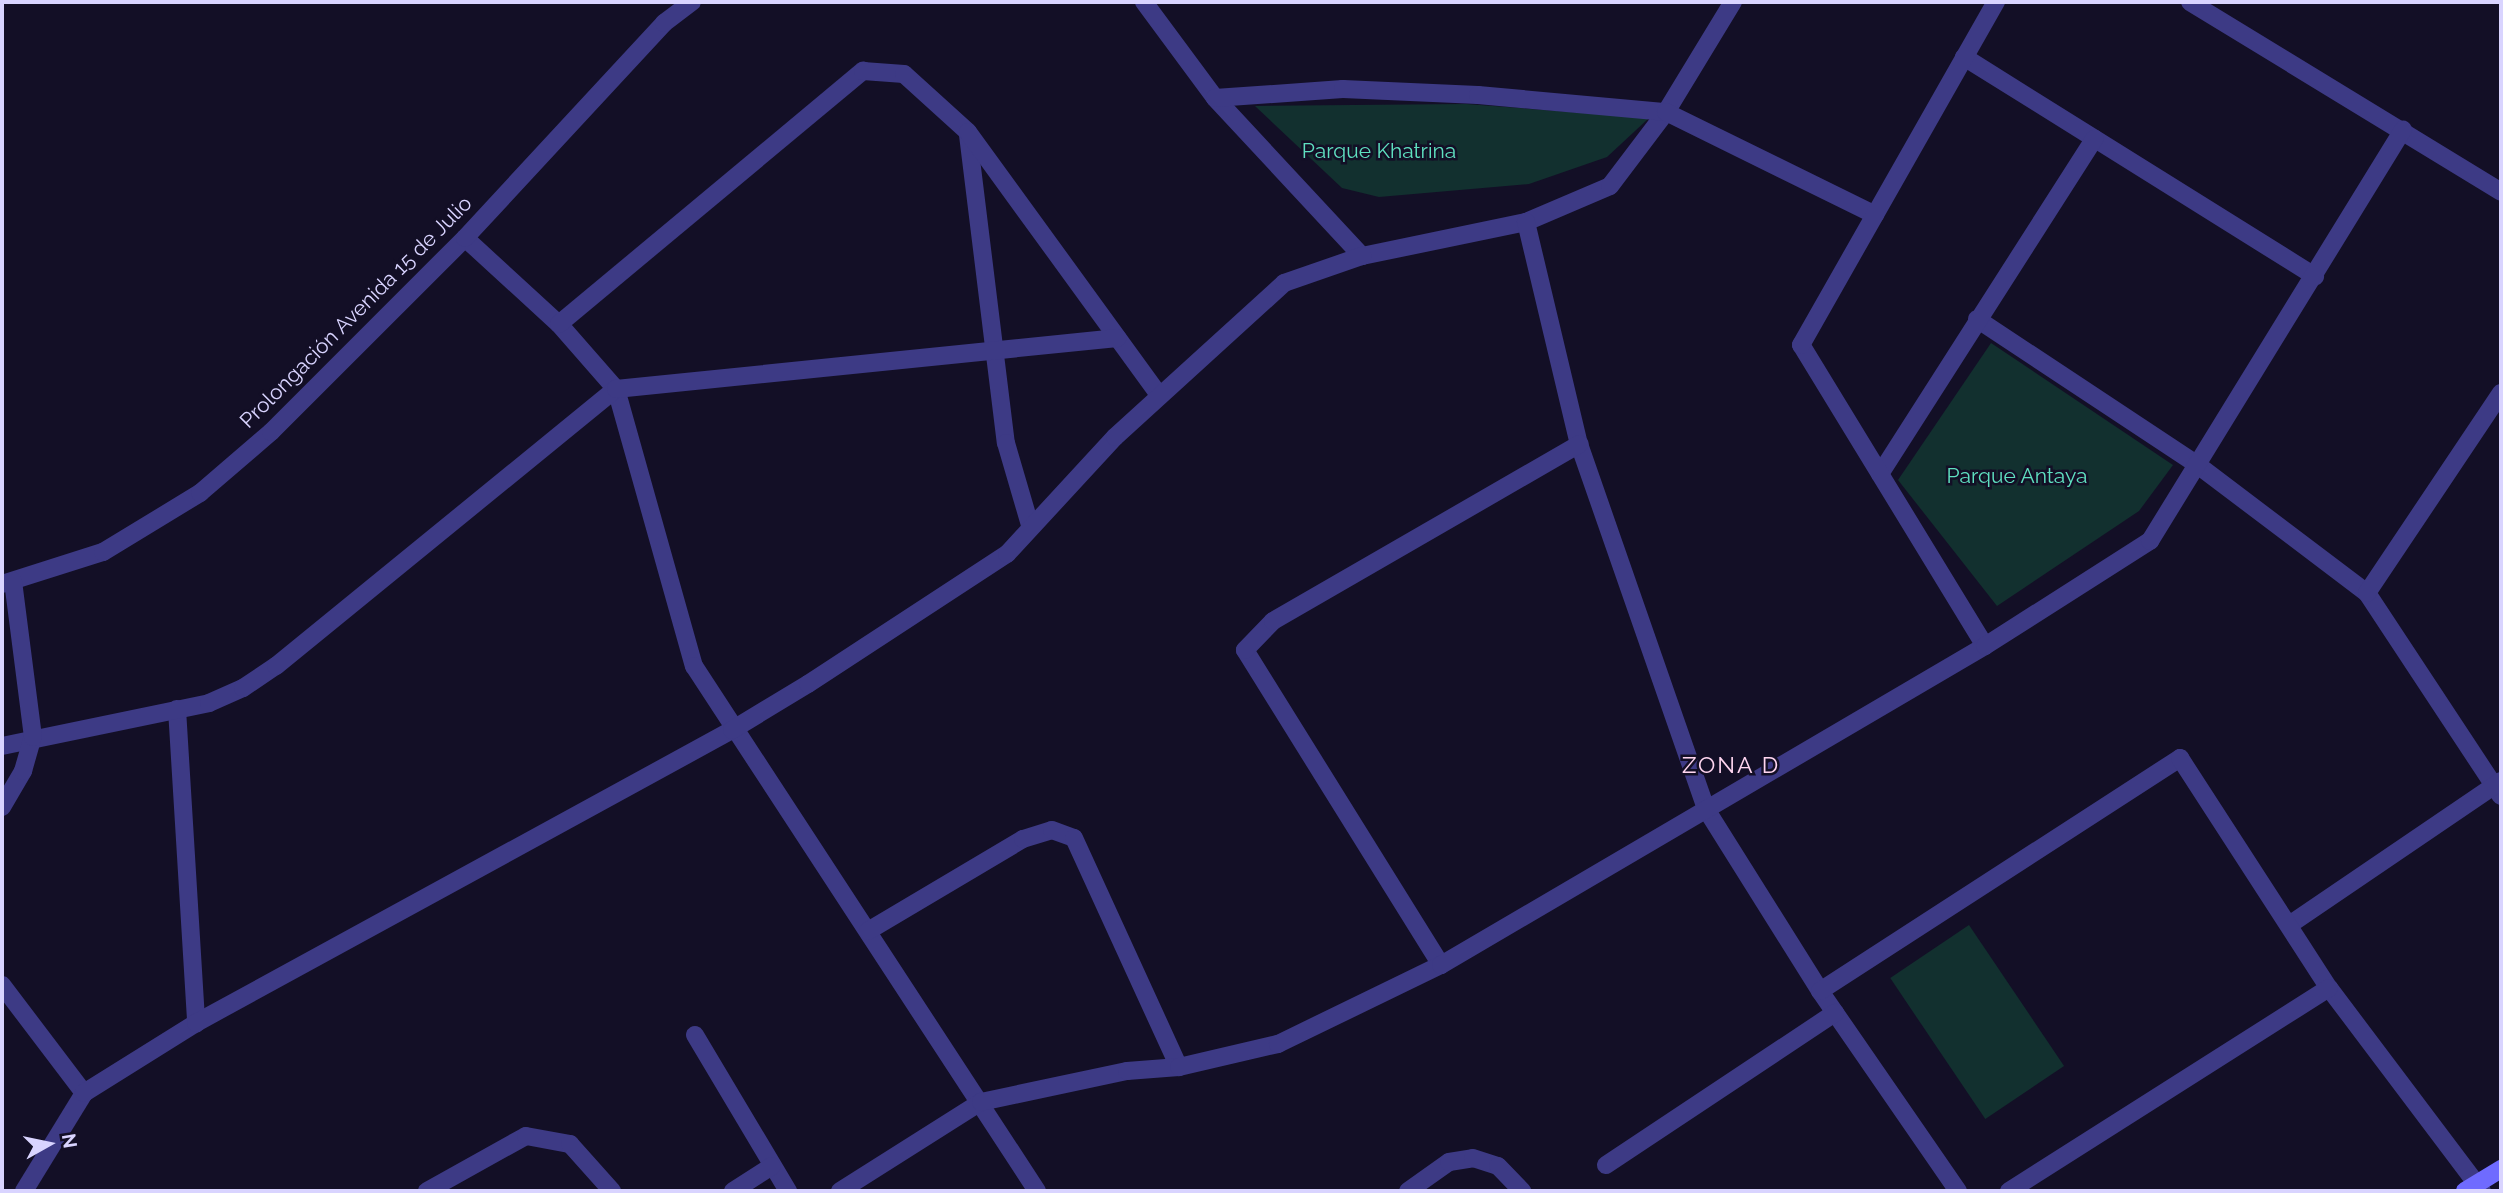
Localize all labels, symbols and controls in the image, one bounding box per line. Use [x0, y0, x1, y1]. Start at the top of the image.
park label: Parque Khatrina [1302, 138, 1456, 164]
street label: Prolongación Avenida 15 de Julio [234, 190, 478, 434]
park label: Parque Antaya [1946, 463, 2088, 489]
district label: ZONA D [1682, 751, 1780, 779]
north arrow [14, 1109, 84, 1179]
text: N [58, 1132, 82, 1150]

